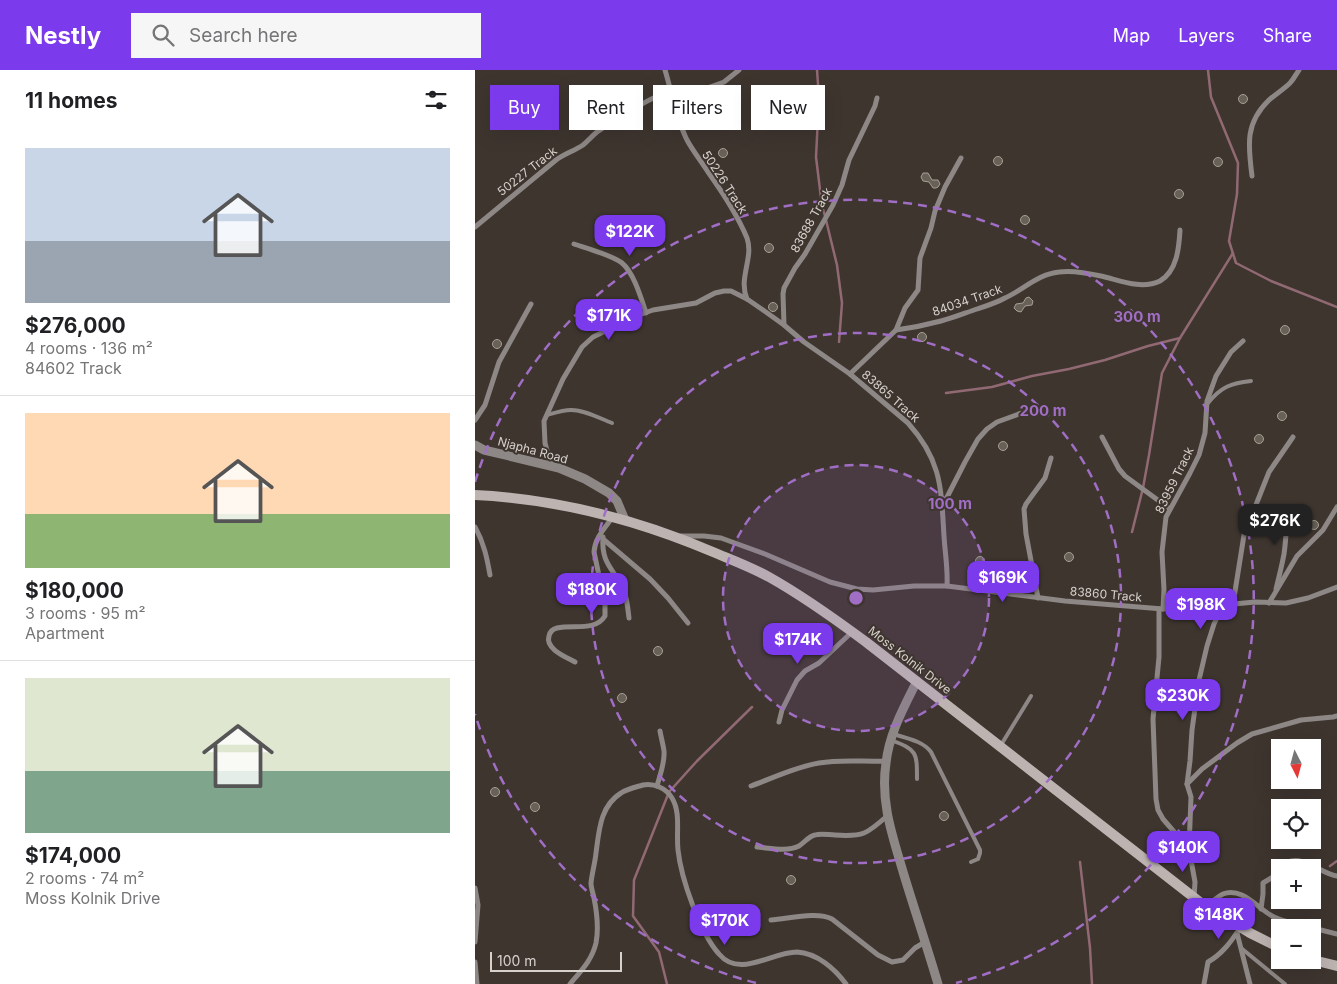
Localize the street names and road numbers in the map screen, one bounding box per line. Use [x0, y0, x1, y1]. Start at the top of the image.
street label: 50227 Track [494, 143, 560, 199]
street label: 50226 Track [699, 148, 751, 217]
street label: 83688 Track [787, 184, 835, 255]
street label: 84034 Track [930, 281, 1004, 319]
street label: 83865 Track [859, 367, 923, 426]
street label: Njapha Road [496, 433, 570, 467]
street label: 83959 Track [1151, 444, 1197, 516]
street label: 83860 Track [1069, 583, 1143, 605]
street label: Moss Kolnik Drive [865, 623, 955, 697]

